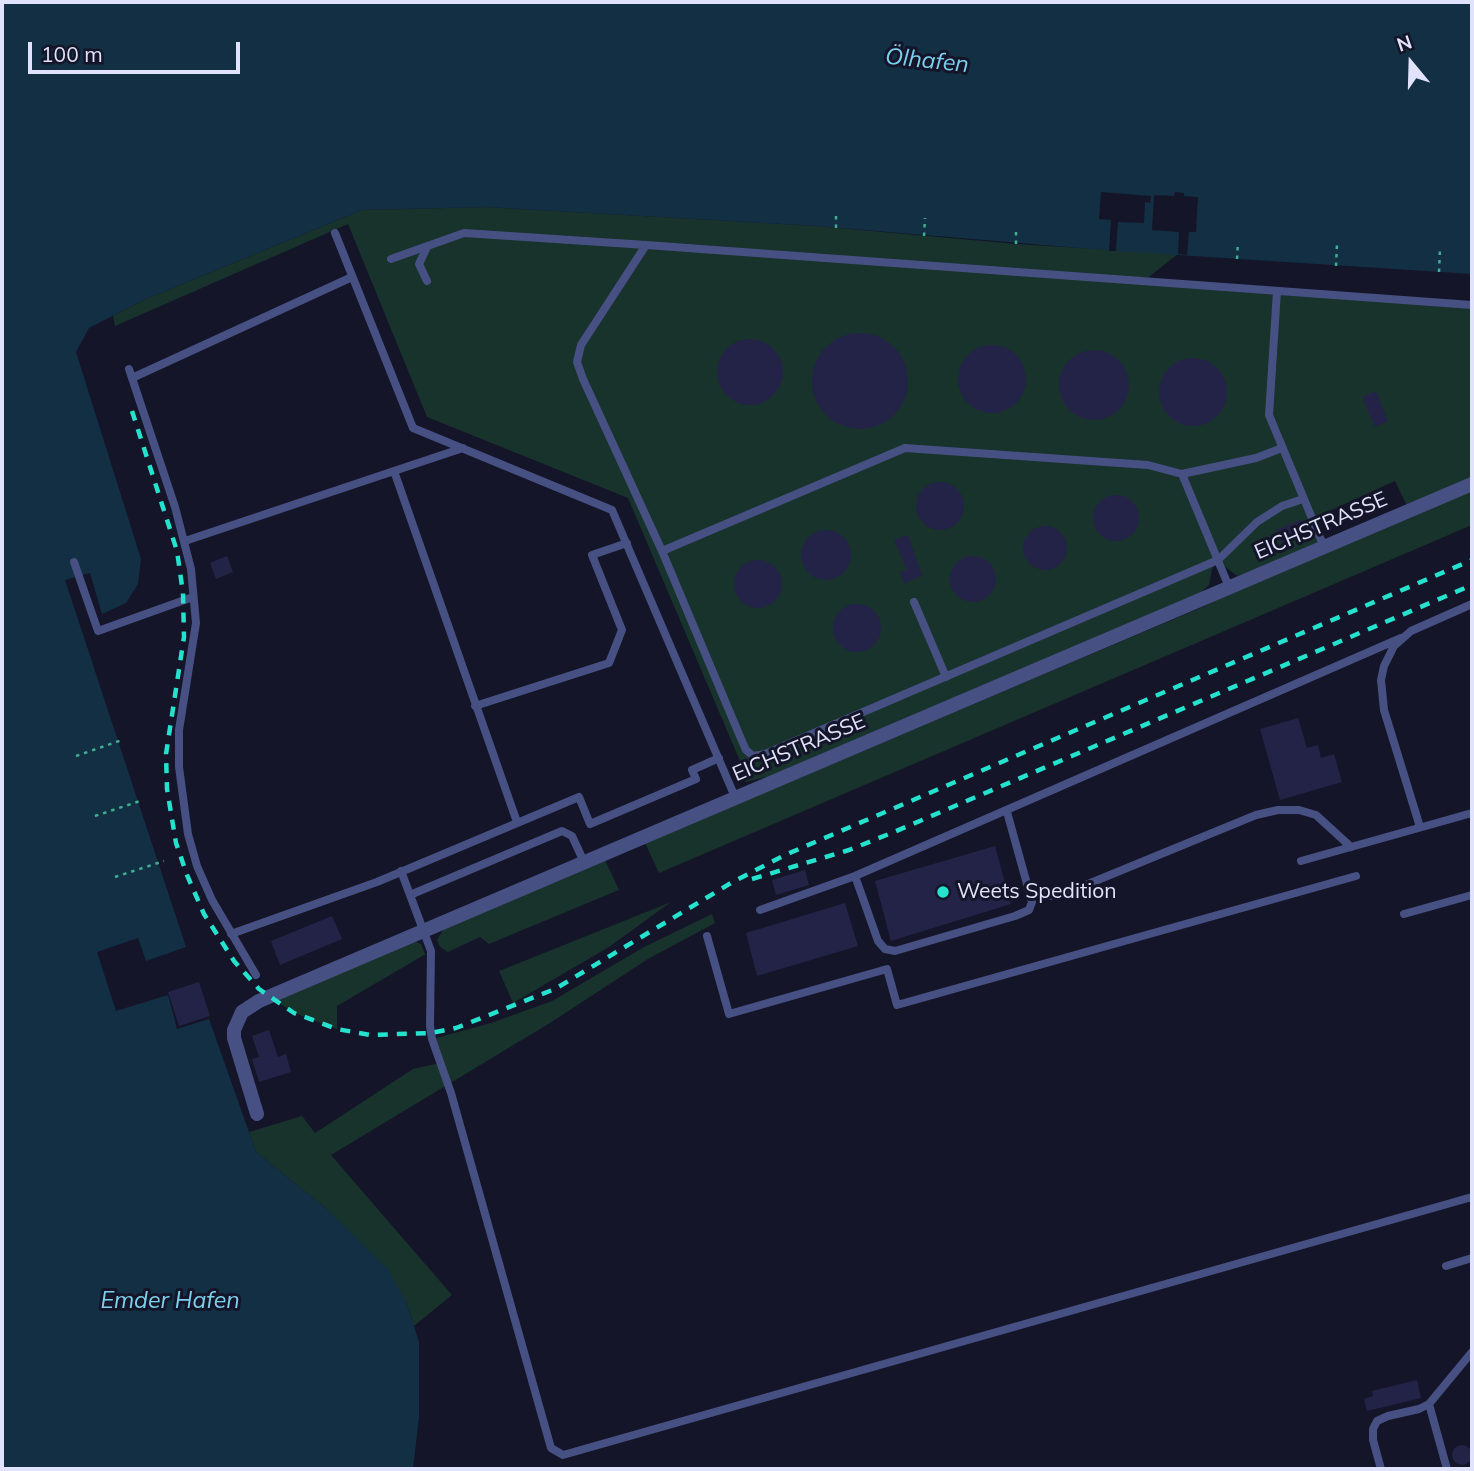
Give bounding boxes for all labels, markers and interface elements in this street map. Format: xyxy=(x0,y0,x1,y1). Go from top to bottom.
scale bar xyxy=(32,28,243,72)
north arrow xyxy=(1376,28,1446,98)
text: N xyxy=(1393,29,1415,57)
text: 100 m xyxy=(41,41,103,67)
water label: Ölhafen xyxy=(884,43,970,79)
street label: EICHSTRASSE xyxy=(1251,487,1391,565)
street label: EICHSTRASSE xyxy=(729,709,869,787)
place label: Weets Spedition xyxy=(957,879,1117,905)
marker: Weets Spedition xyxy=(935,884,951,900)
water label: Emder Hafen xyxy=(100,1287,240,1315)

